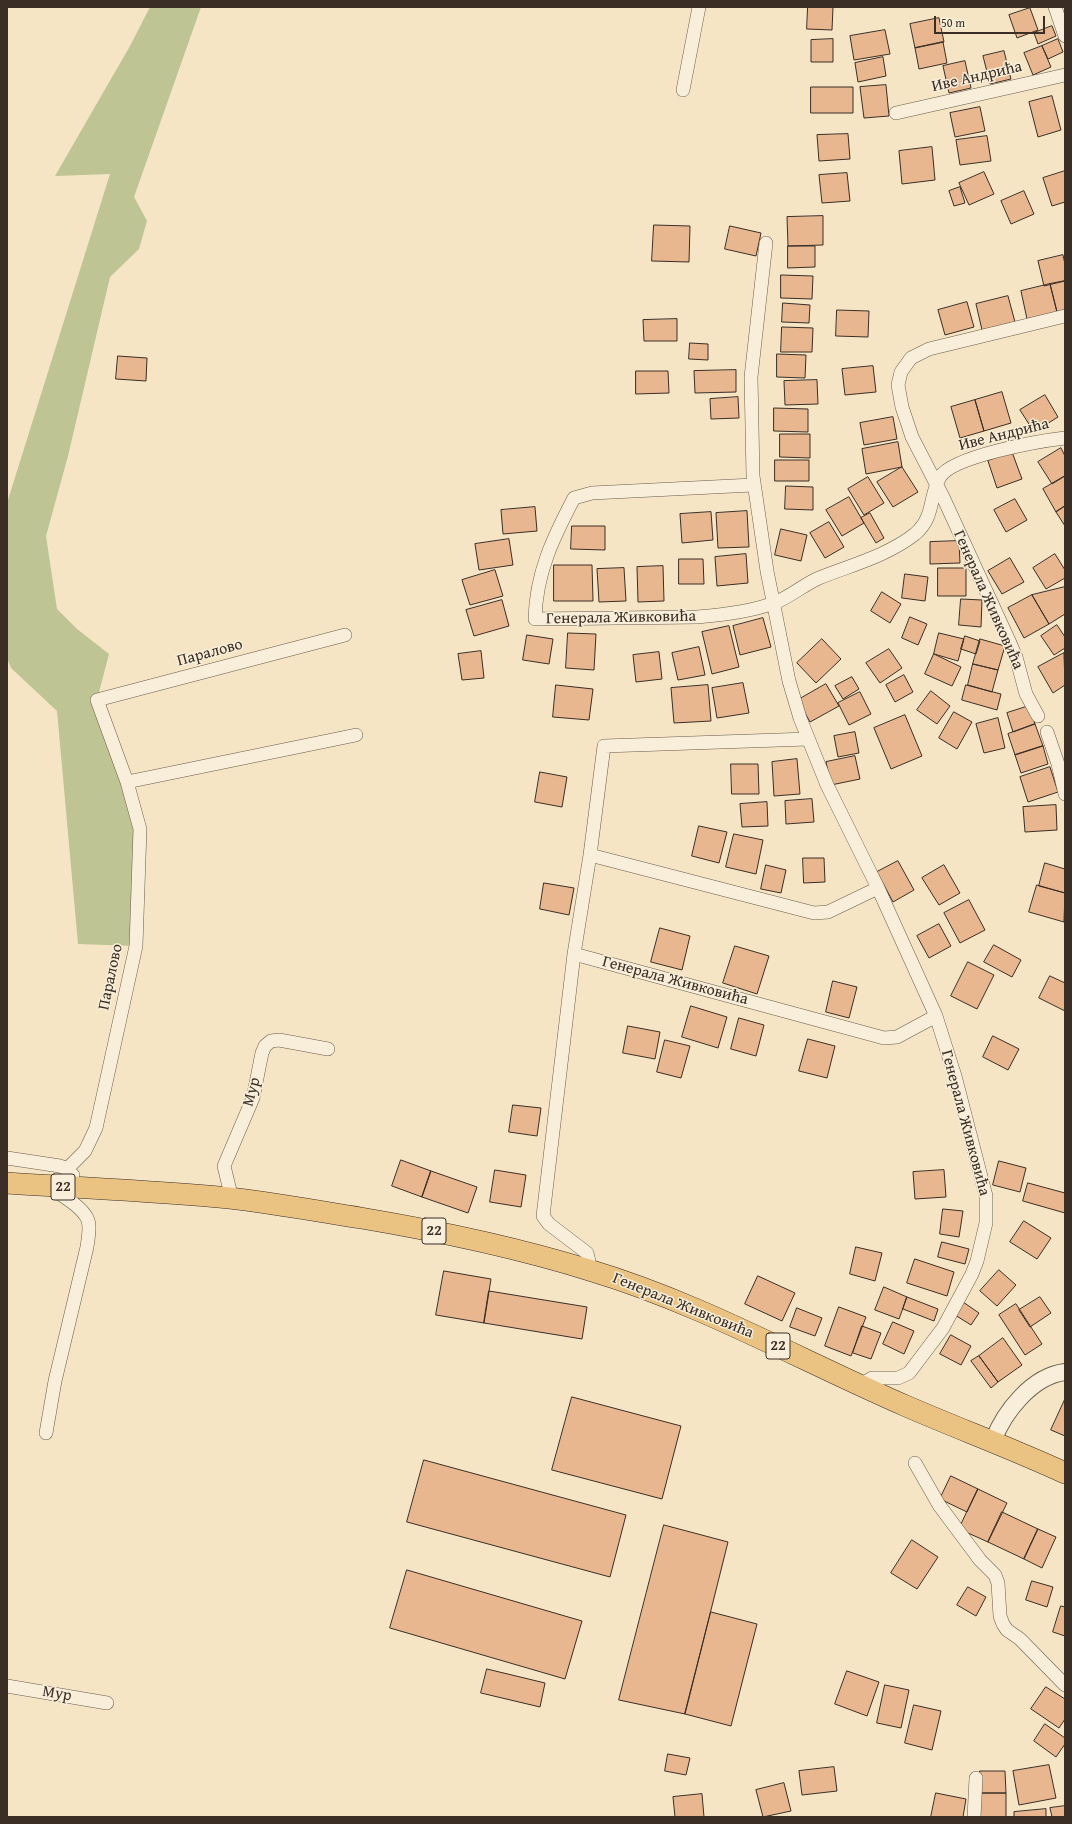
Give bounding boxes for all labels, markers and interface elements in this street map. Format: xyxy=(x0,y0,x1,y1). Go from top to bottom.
scale bar xyxy=(936,8,1047,34)
text: 50 m xyxy=(941,14,965,31)
street label: Иве Андрића xyxy=(930,57,1024,97)
street label: Иве Андрића xyxy=(957,415,1051,455)
street label: Генерала Живковића xyxy=(949,527,1027,673)
street label: Генерала Живковића xyxy=(546,607,696,629)
street label: Паралово xyxy=(175,635,245,671)
street label: Паралово xyxy=(95,942,127,1012)
street label: Генерала Живковића xyxy=(600,952,750,1010)
street label: Генерала Живковића xyxy=(936,1048,994,1198)
street label: Мур xyxy=(239,1075,265,1109)
road number: 22 xyxy=(51,1174,75,1200)
road number: 22 xyxy=(422,1218,446,1244)
street label: Генерала Живковића xyxy=(610,1269,756,1343)
road number: 22 xyxy=(766,1333,790,1359)
street label: Мур xyxy=(41,1682,73,1706)

